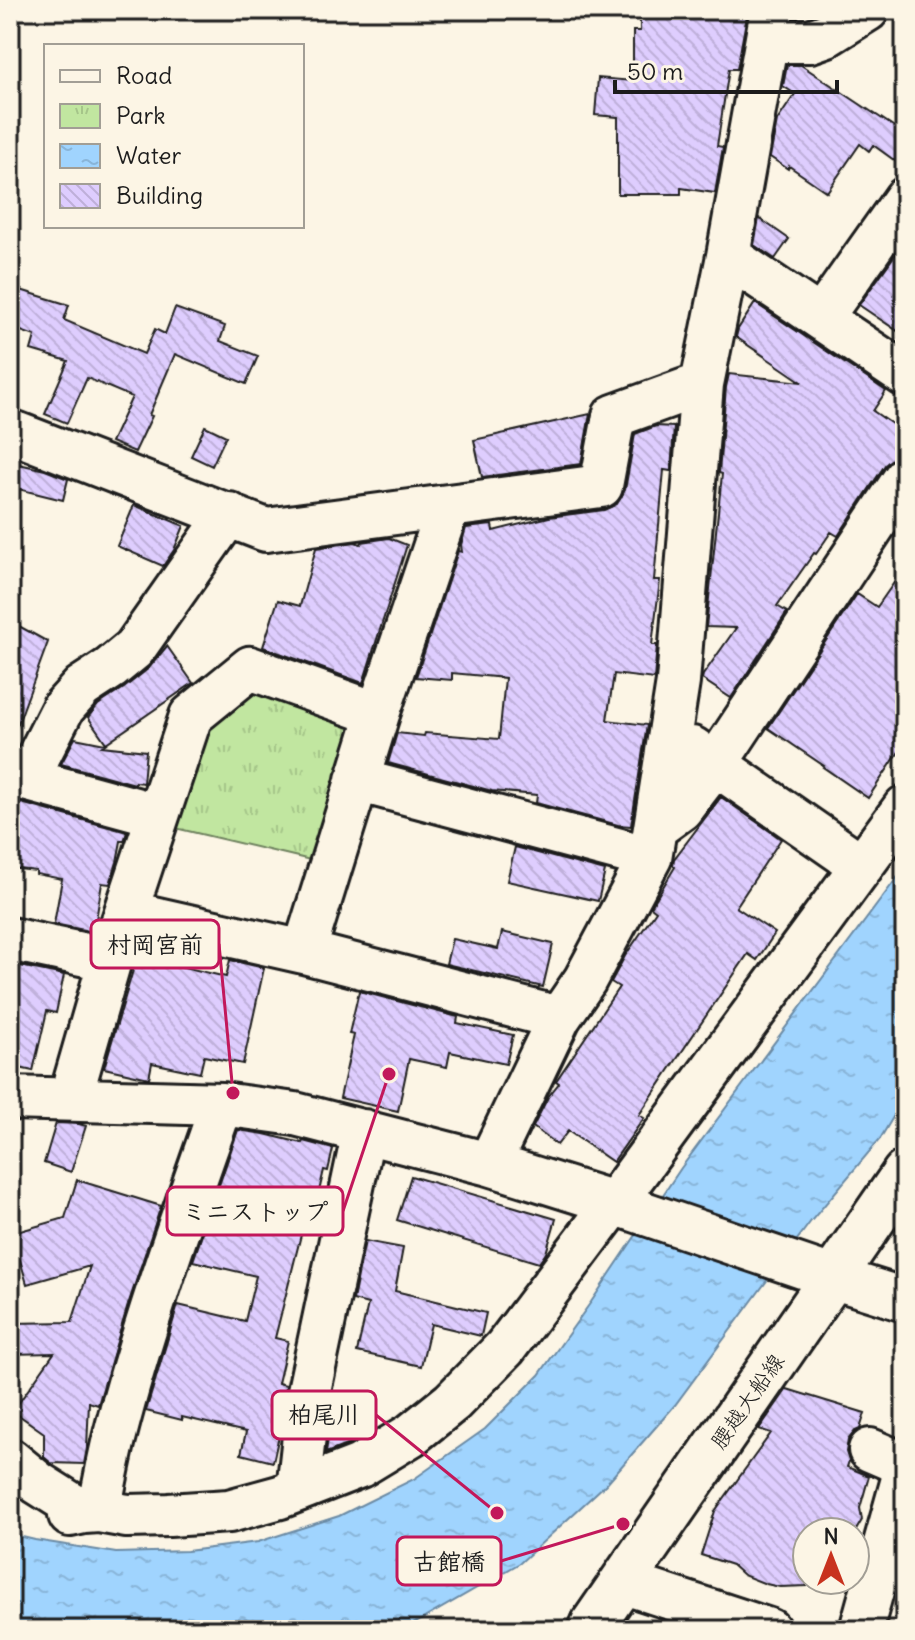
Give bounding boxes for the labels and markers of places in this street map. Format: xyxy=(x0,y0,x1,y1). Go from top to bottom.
callout: 村岡宮前 xyxy=(91,920,219,968)
callout: ミニストップ xyxy=(167,1187,343,1235)
callout: 柏尾川 xyxy=(272,1391,376,1439)
callout: 古館橋 xyxy=(397,1537,501,1585)

